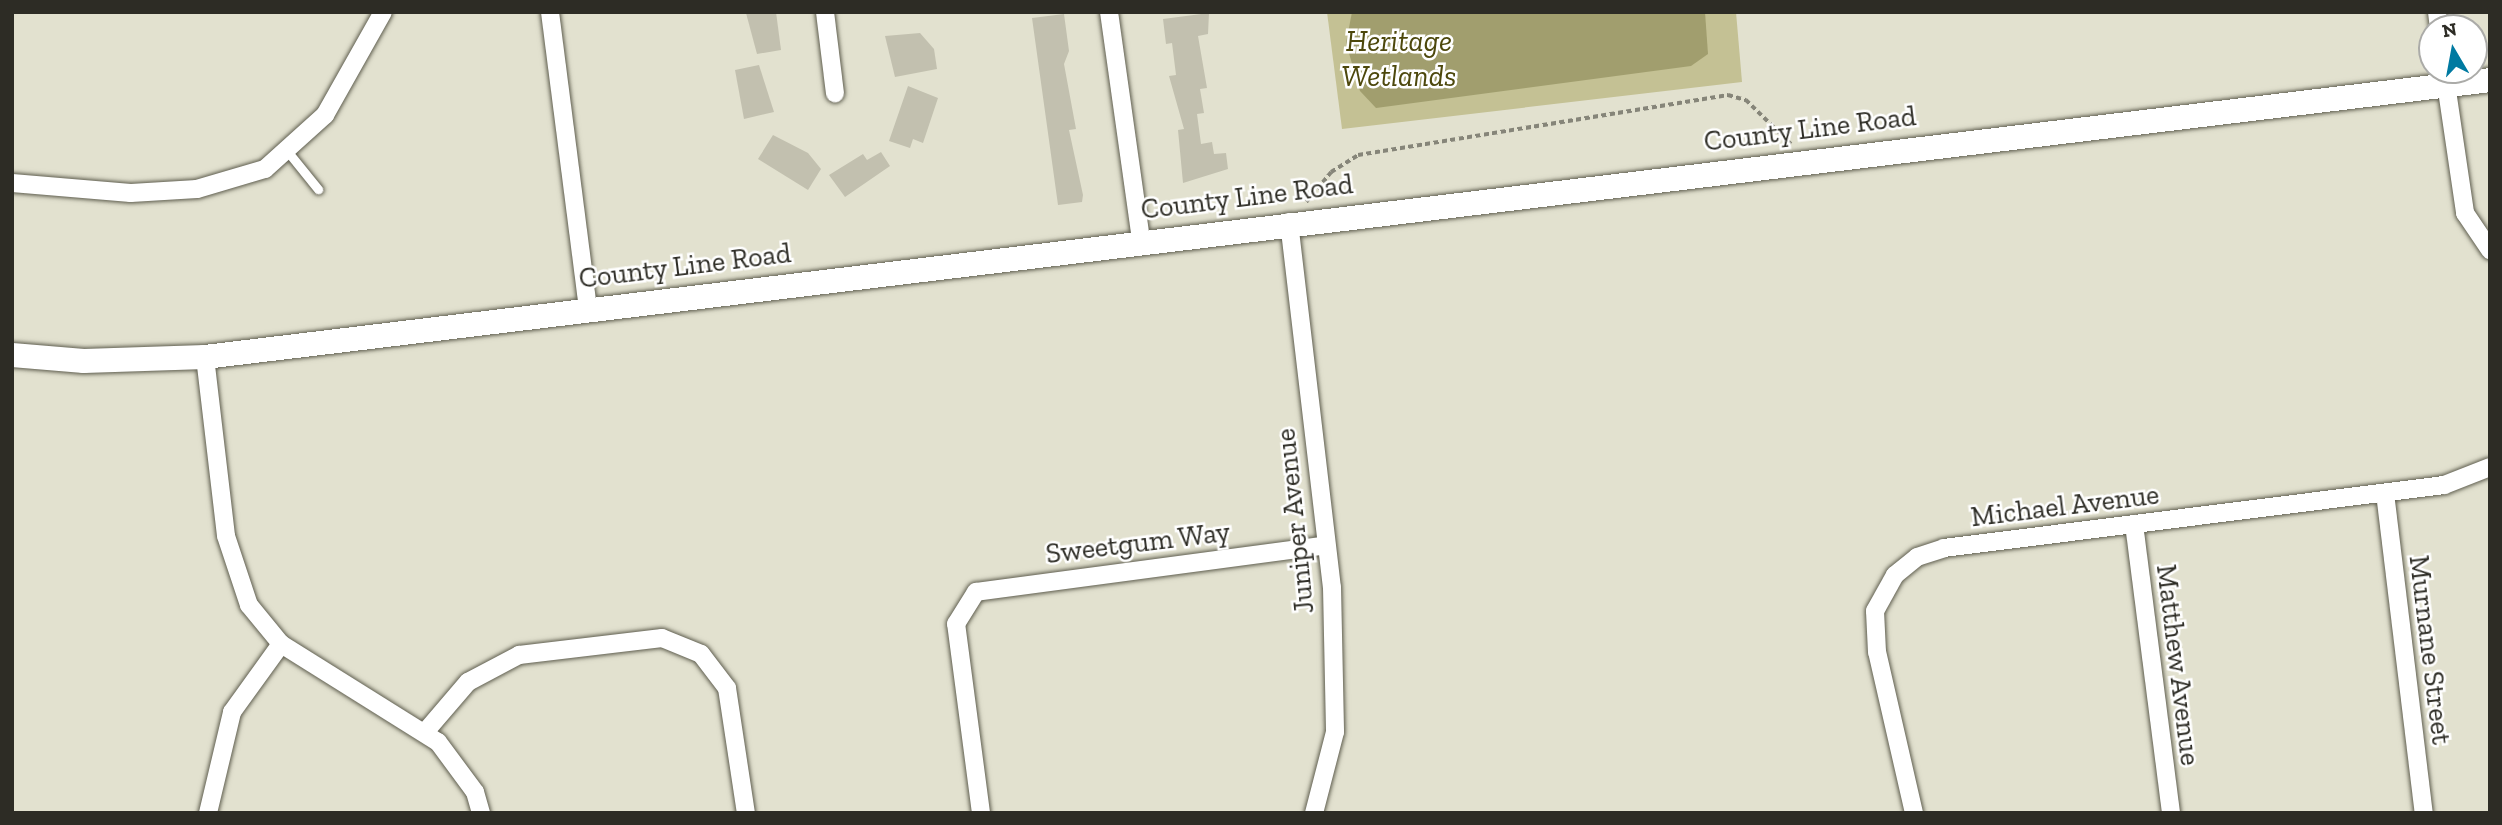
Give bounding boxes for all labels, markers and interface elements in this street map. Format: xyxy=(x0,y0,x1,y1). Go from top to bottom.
north arrow xyxy=(2418,14,2488,84)
text: N xyxy=(2440,17,2459,42)
water label: Heritage Wetlands xyxy=(1341,23,1457,93)
street label: County Line Road xyxy=(1702,99,1918,159)
street label: County Line Road xyxy=(1139,167,1355,227)
street label: County Line Road xyxy=(577,236,793,296)
street label: Juniper Avenue xyxy=(1269,426,1321,616)
street label: Michael Avenue xyxy=(1968,478,2162,534)
street label: Sweetgum Way xyxy=(1043,515,1233,571)
street label: Murnane Street xyxy=(2402,553,2458,747)
street label: Matthew Avenue xyxy=(2149,562,2207,768)

